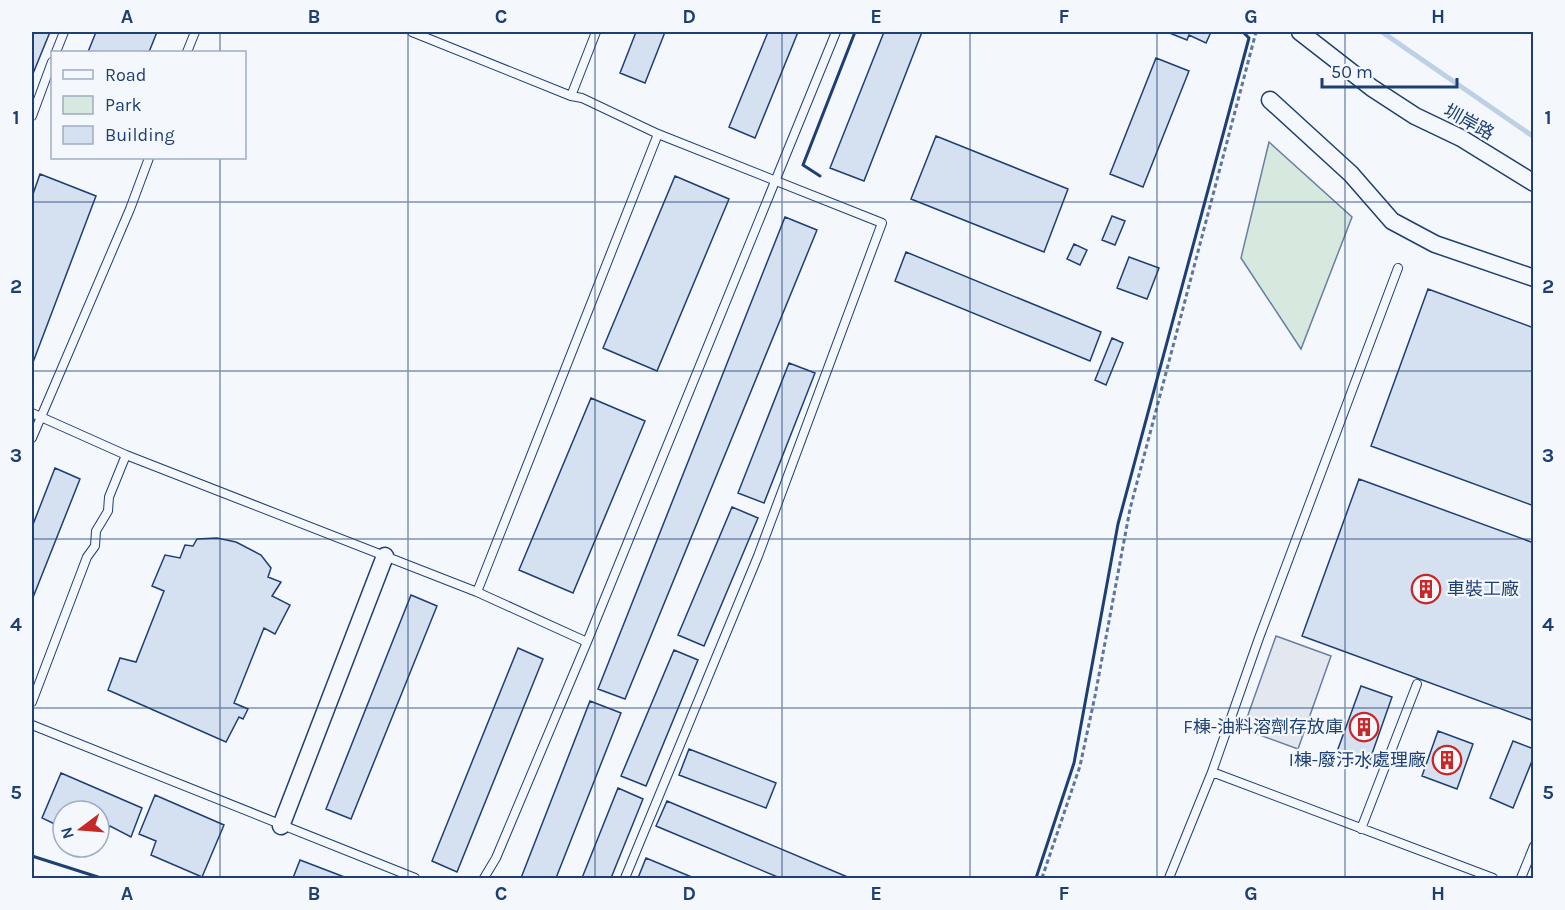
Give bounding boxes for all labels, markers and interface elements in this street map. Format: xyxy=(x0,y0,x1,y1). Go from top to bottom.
text: A xyxy=(121,5,134,28)
text: B xyxy=(308,5,320,28)
text: C xyxy=(495,5,507,28)
text: D xyxy=(682,5,696,28)
text: E xyxy=(870,5,882,28)
text: F xyxy=(1059,5,1070,28)
text: G xyxy=(1244,5,1258,28)
text: H xyxy=(1431,5,1445,28)
legend xyxy=(51,51,246,159)
scale bar xyxy=(1322,51,1457,89)
text: 50 m xyxy=(1331,61,1373,83)
text: Road xyxy=(105,64,146,86)
text: Park xyxy=(105,94,142,116)
street label: 圳岸路 xyxy=(1440,99,1498,145)
text: 1 xyxy=(12,106,20,129)
text: 1 xyxy=(1544,106,1552,129)
text: Building xyxy=(105,124,175,146)
text: 2 xyxy=(10,275,22,298)
text: 2 xyxy=(1542,275,1554,298)
text: 3 xyxy=(10,444,22,467)
text: 3 xyxy=(1542,444,1554,467)
building icon: 車裝工廠 xyxy=(1410,573,1442,605)
place label: 車裝工廠 xyxy=(1447,578,1519,600)
text: 4 xyxy=(10,613,22,636)
text: 4 xyxy=(1542,613,1554,636)
building icon: F棟-油料溶劑存放庫 xyxy=(1348,711,1380,743)
place label: F棟-油料溶劑存放庫 xyxy=(1183,716,1343,738)
building icon: I棟-廢汙水處理廠 xyxy=(1431,744,1463,776)
place label: I棟-廢汙水處理廠 xyxy=(1289,749,1426,771)
text: 5 xyxy=(10,781,22,804)
text: 5 xyxy=(1542,781,1554,804)
north arrow xyxy=(51,799,111,859)
text: N xyxy=(56,825,78,841)
text: A xyxy=(121,882,134,905)
text: B xyxy=(308,882,320,905)
text: C xyxy=(495,882,507,905)
text: D xyxy=(682,882,696,905)
text: E xyxy=(870,882,882,905)
text: F xyxy=(1059,882,1070,905)
text: G xyxy=(1244,882,1258,905)
text: H xyxy=(1431,882,1445,905)

